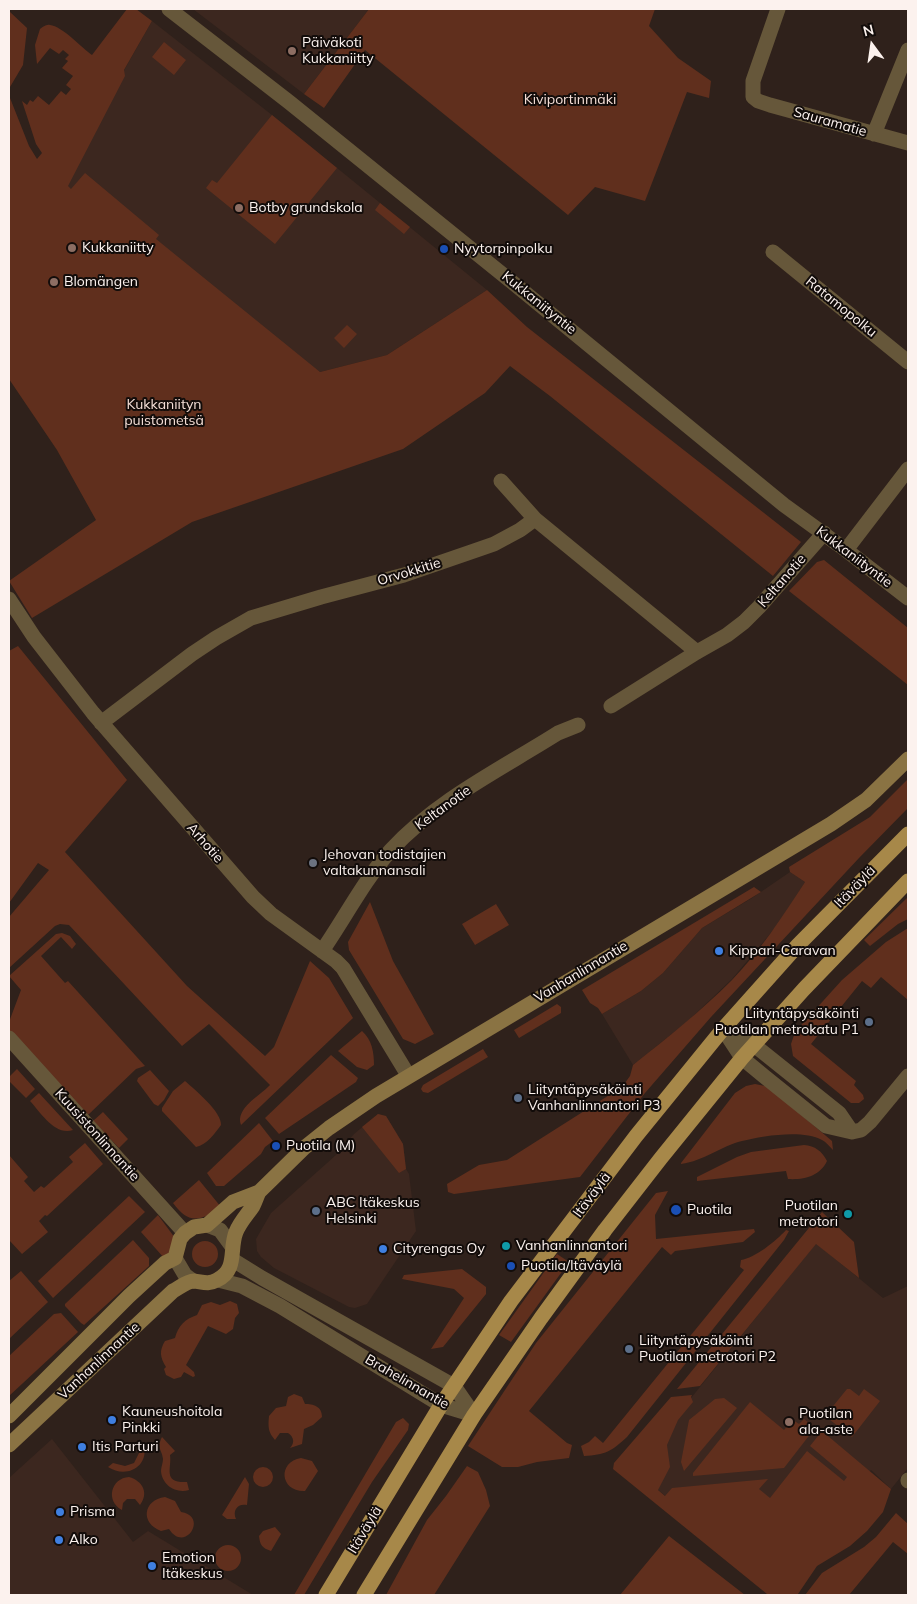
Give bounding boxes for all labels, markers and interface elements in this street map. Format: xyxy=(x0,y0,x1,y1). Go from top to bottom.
north arrow xyxy=(847,20,897,70)
text: N xyxy=(861,20,876,40)
place label: Päiväkoti Kukkaniitty xyxy=(302,35,374,68)
marker: Päiväkoti Kukkaniitty xyxy=(286,45,298,57)
park label: Kiviportinmäki xyxy=(524,92,616,108)
street label: Sauramatie xyxy=(792,104,868,140)
place label: Botby grundskola xyxy=(249,200,363,216)
marker: Botby grundskola xyxy=(233,202,245,214)
place label: Kukkaniitty xyxy=(82,240,154,256)
place label: Nyytorpinpolku xyxy=(454,241,552,257)
marker: Kukkaniitty xyxy=(66,242,78,254)
marker: Nyytorpinpolku xyxy=(438,243,450,255)
street label: Kukkaniityntie xyxy=(498,268,580,338)
street label: Ratamopolku xyxy=(802,273,880,341)
place label: Blomängen xyxy=(64,274,138,290)
marker: Blomängen xyxy=(48,276,60,288)
park label: Kukkaniityn puistometsä xyxy=(124,397,204,430)
street label: Kukkaniityntie xyxy=(813,523,895,591)
street label: Keltanotie xyxy=(754,551,810,611)
street label: Orvokkitie xyxy=(375,554,443,590)
street label: Keltanotie xyxy=(412,782,474,834)
street label: Arhotie xyxy=(183,820,227,866)
place label: Jehovan todistajien valtakunnansali xyxy=(323,847,446,880)
marker: Jehovan todistajien valtakunnansali xyxy=(307,857,319,869)
street label: Itäväylä xyxy=(831,862,879,912)
street label: Vanhanlinnantie xyxy=(531,938,631,1006)
place label: Kippari-Caravan xyxy=(729,943,836,959)
marker: Kippari-Caravan xyxy=(713,945,725,957)
place label: Liityntäpysäköinti Puotilan metrokatu P1 xyxy=(715,1006,859,1038)
marker: Liityntäpysäköinti Puotilan metrokatu P1 xyxy=(863,1016,875,1028)
place label: Liityntäpysäköinti Vanhanlinnantori P3 xyxy=(528,1082,660,1114)
street label: Kuusistonlinnantie xyxy=(51,1085,143,1185)
marker: Liityntäpysäköinti Vanhanlinnantori P3 xyxy=(512,1092,524,1104)
place label: Puotila (M) xyxy=(286,1138,356,1154)
marker: Puotila (M) xyxy=(270,1140,282,1152)
street label: Itäväylä xyxy=(570,1169,614,1221)
place label: ABC Itäkeskus Helsinki xyxy=(326,1195,420,1228)
place label: Puotilan metrotori xyxy=(779,1198,838,1230)
place label: Puotila xyxy=(687,1202,732,1218)
marker: Puotila xyxy=(669,1203,683,1217)
marker: ABC Itäkeskus Helsinki xyxy=(310,1205,322,1217)
marker: Puotilan metrotori xyxy=(842,1208,854,1220)
place label: Vanhanlinnantori xyxy=(516,1238,627,1254)
marker: Vanhanlinnantori xyxy=(500,1240,512,1252)
place label: Cityrengas Oy xyxy=(393,1241,485,1257)
marker: Cityrengas Oy xyxy=(377,1243,389,1255)
place label: Puotila/Itäväylä xyxy=(521,1258,622,1274)
marker: Puotila/Itäväylä xyxy=(505,1260,517,1272)
street label: Vanhanlinnantie xyxy=(55,1319,143,1403)
place label: Liityntäpysäköinti Puotilan metrotori P2 xyxy=(639,1333,776,1365)
marker: Liityntäpysäköinti Puotilan metrotori P2 xyxy=(623,1343,635,1355)
street label: Brahelinnantie xyxy=(362,1351,452,1413)
place label: Kauneushoitola Pinkki xyxy=(122,1404,222,1436)
place label: Puotilan ala-aste xyxy=(799,1406,853,1438)
marker: Kauneushoitola Pinkki xyxy=(106,1414,118,1426)
marker: Puotilan ala-aste xyxy=(783,1416,795,1428)
place label: Itis Parturi xyxy=(92,1439,158,1455)
marker: Itis Parturi xyxy=(76,1441,88,1453)
street label: Itäväylä xyxy=(344,1503,386,1557)
place label: Prisma xyxy=(70,1504,115,1520)
marker: Prisma xyxy=(54,1506,66,1518)
place label: Alko xyxy=(69,1532,98,1548)
marker: Alko xyxy=(53,1534,65,1546)
place label: Emotion Itäkeskus xyxy=(162,1550,223,1582)
marker: Emotion Itäkeskus xyxy=(146,1560,158,1572)

